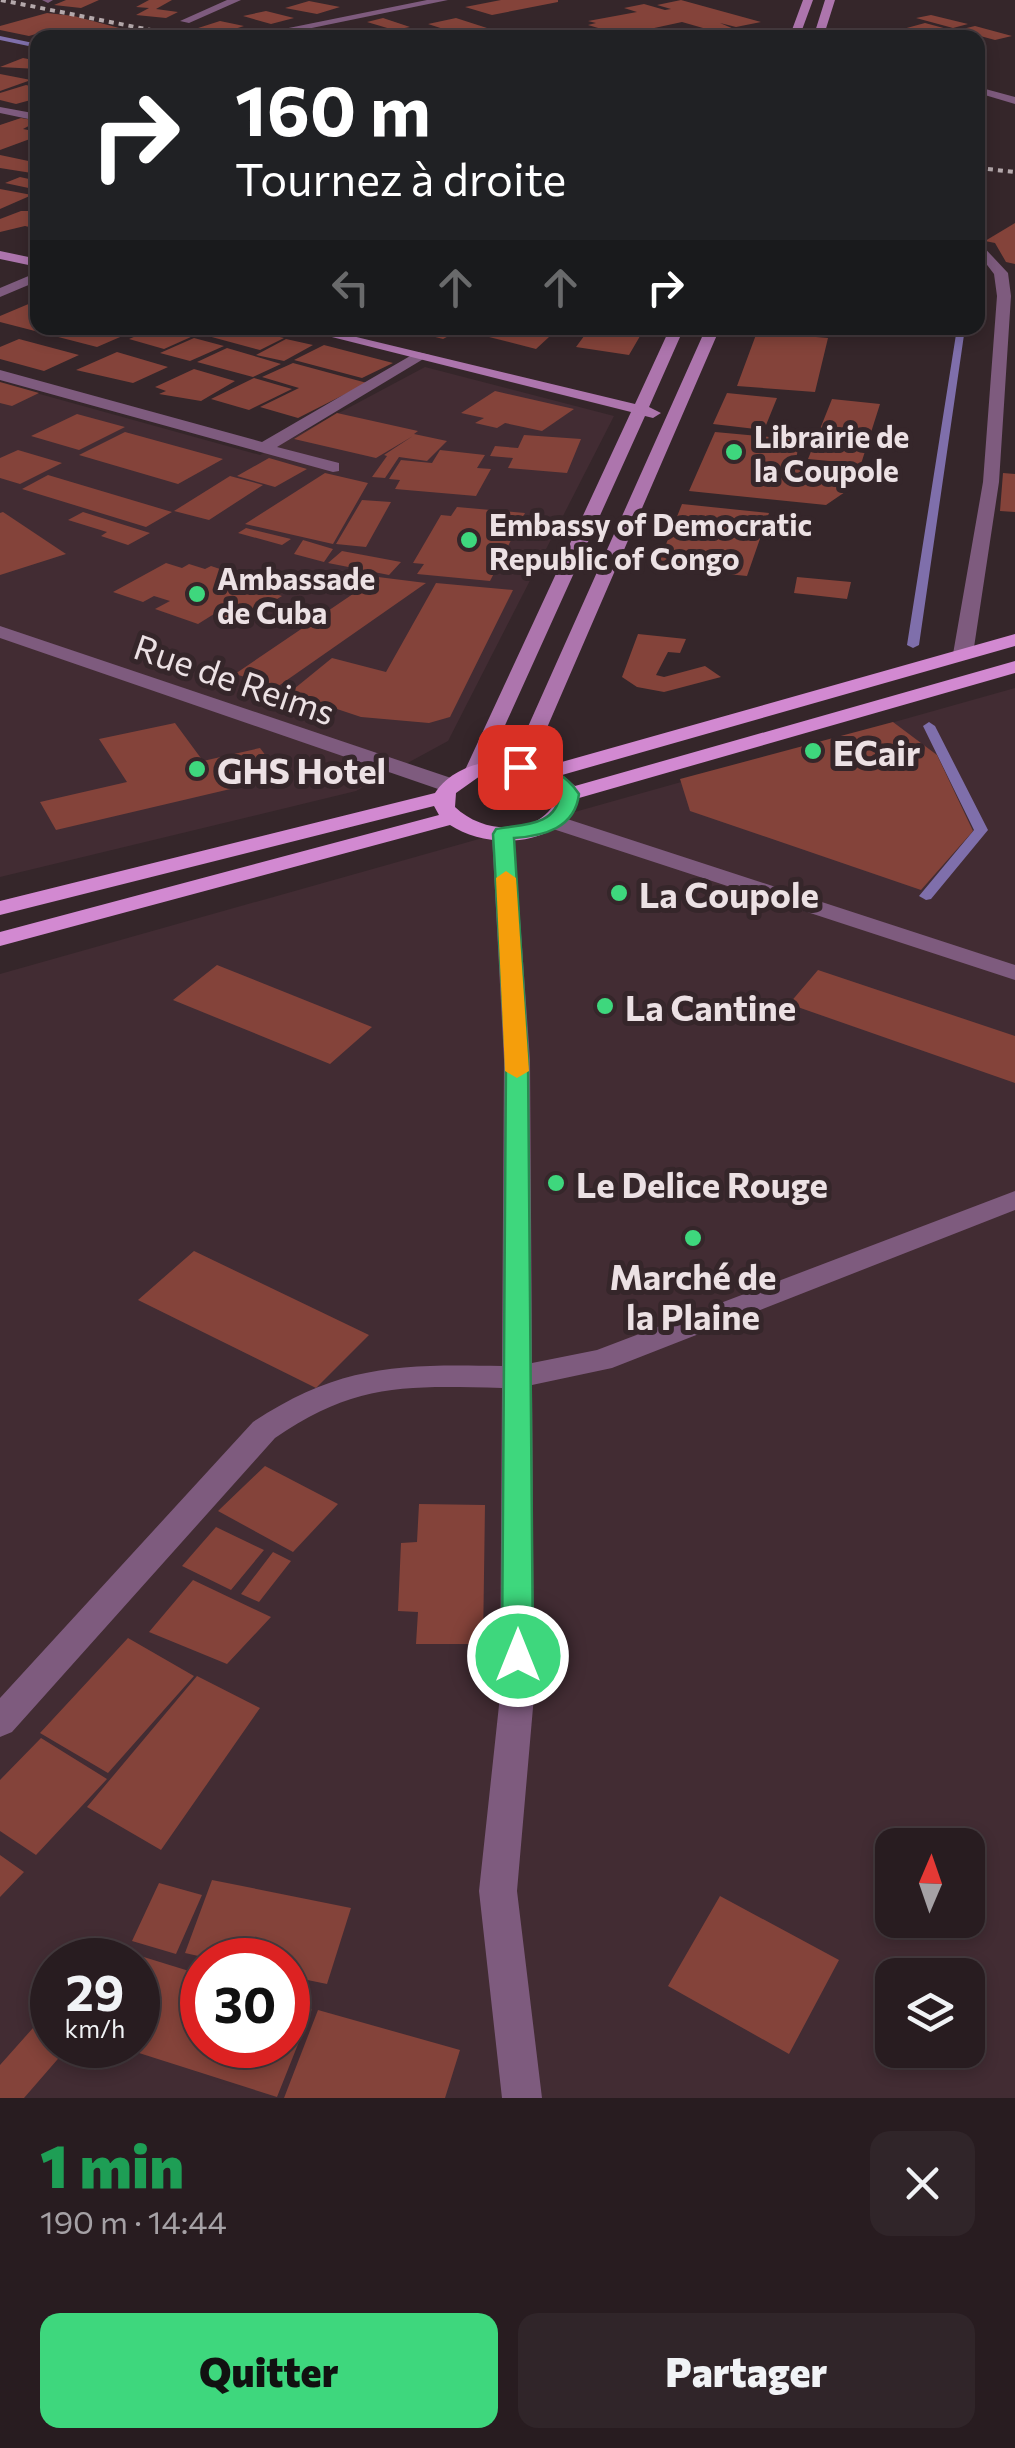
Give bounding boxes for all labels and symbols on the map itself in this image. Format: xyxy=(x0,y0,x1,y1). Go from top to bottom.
place label: Librairie de la Coupole xyxy=(754,417,909,488)
marker: Librairie de la Coupole xyxy=(723,441,745,463)
place label: Embassy of Democratic Republic of Congo xyxy=(489,505,812,576)
marker: Embassy of Democratic Republic of Congo xyxy=(458,529,480,551)
place label: Ambassade de Cuba xyxy=(217,559,375,630)
marker: Ambassade de Cuba xyxy=(186,583,208,605)
street label: Rue de Reims xyxy=(129,624,341,732)
pin xyxy=(478,725,563,810)
place label: ECair xyxy=(833,730,920,773)
marker: ECair xyxy=(802,740,824,762)
place label: GHS Hotel xyxy=(217,748,386,791)
marker: GHS Hotel xyxy=(186,758,208,780)
place label: La Coupole xyxy=(639,872,819,915)
marker: La Coupole xyxy=(608,882,630,904)
place label: La Cantine xyxy=(625,985,796,1028)
marker: La Cantine xyxy=(594,995,616,1017)
place label: Le Delice Rouge xyxy=(576,1162,828,1205)
marker: Le Delice Rouge xyxy=(545,1172,567,1194)
marker: Marché de la Plaine xyxy=(682,1227,704,1249)
place label: Marché de la Plaine xyxy=(609,1254,777,1337)
position arrow xyxy=(466,1604,570,1708)
north arrow xyxy=(875,1828,985,1938)
speed limit sign: 30 xyxy=(180,1938,310,2068)

